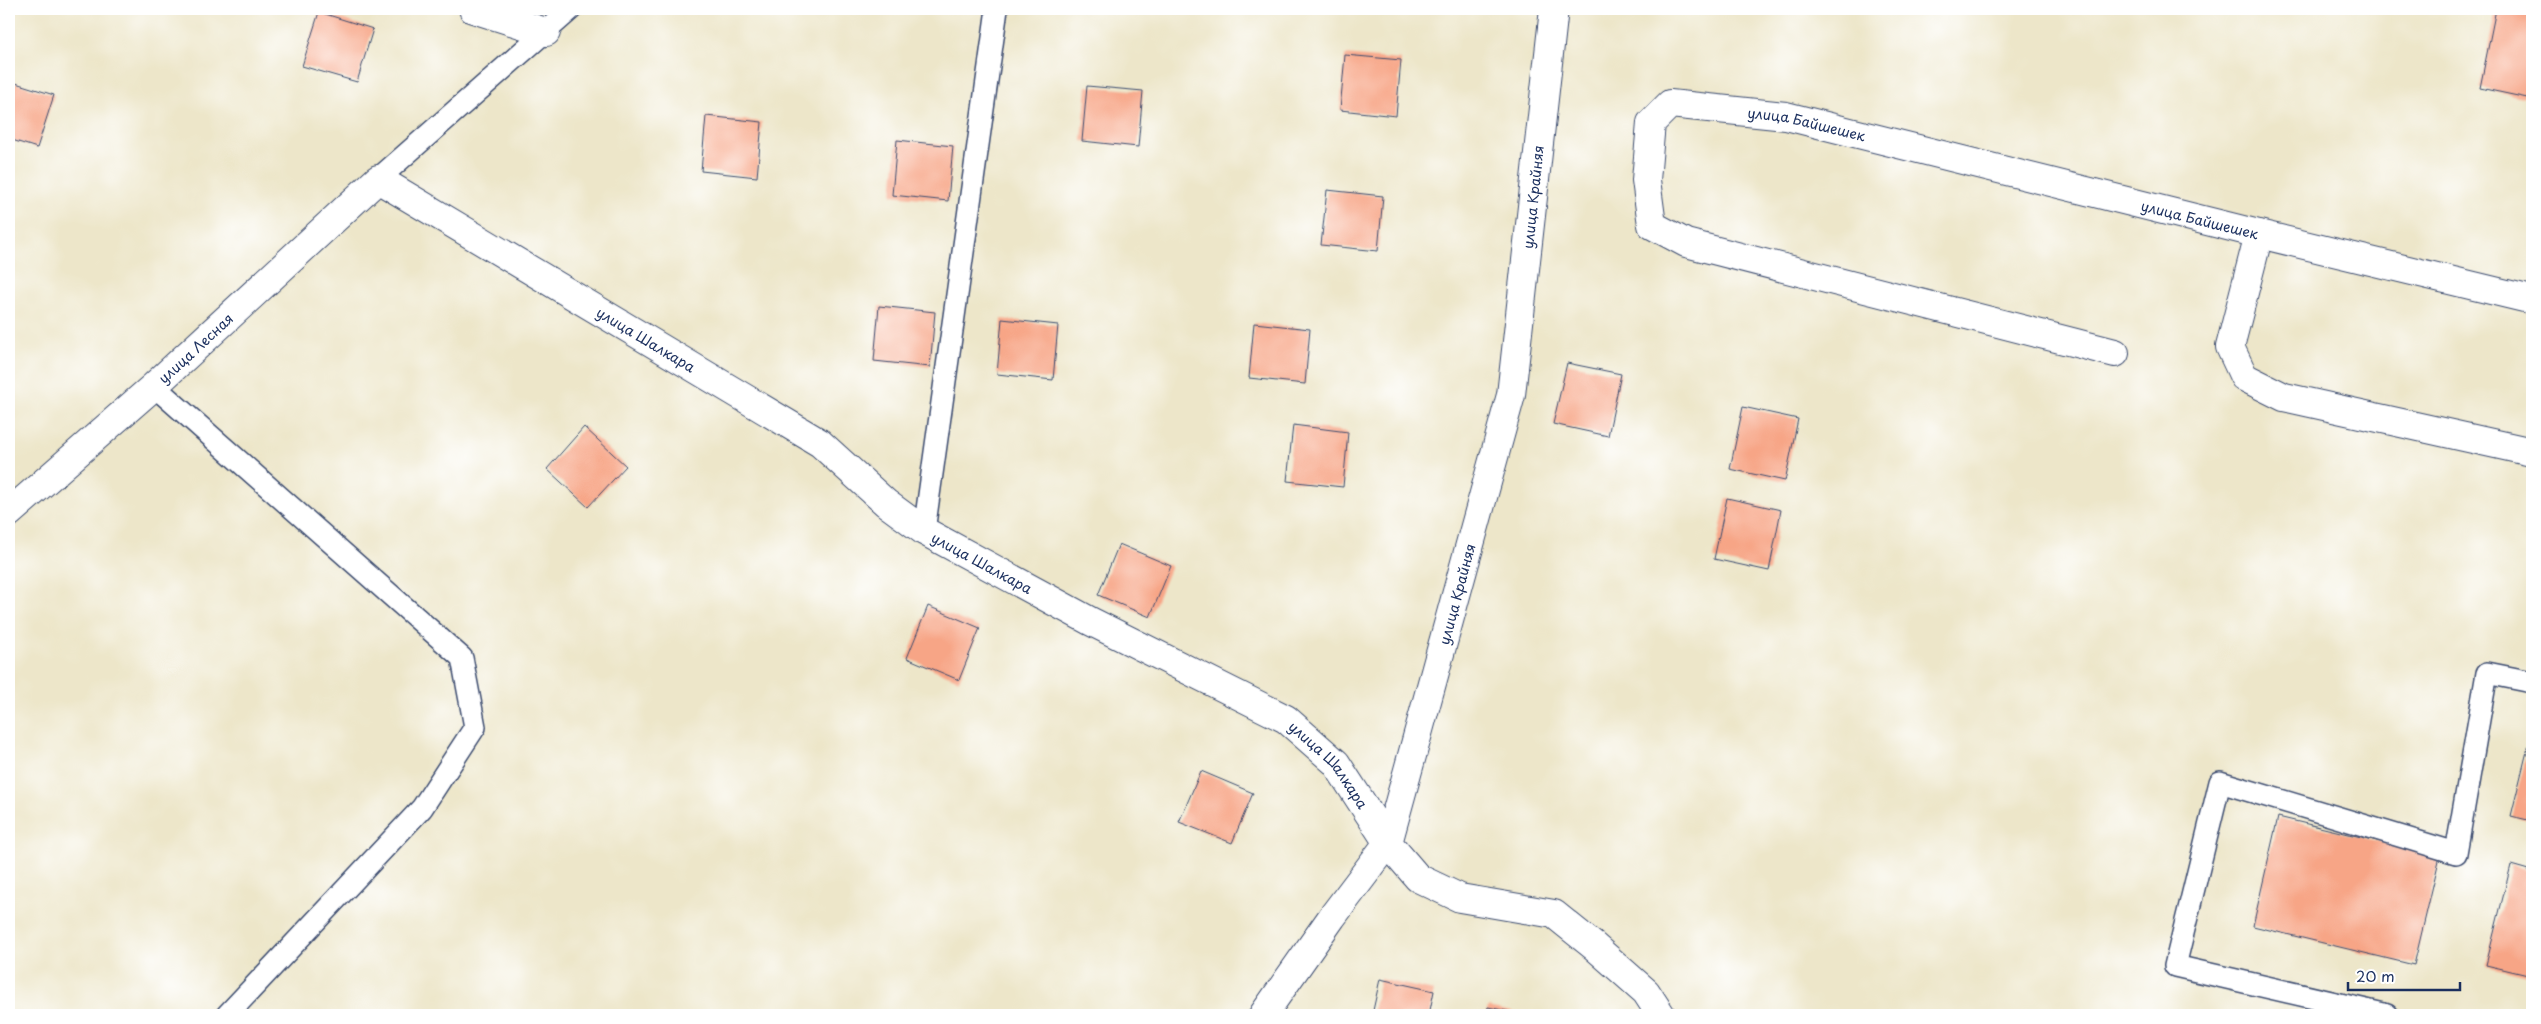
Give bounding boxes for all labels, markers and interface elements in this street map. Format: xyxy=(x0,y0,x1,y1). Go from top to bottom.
street label: улица Байшешек xyxy=(1746,102,1869,146)
street label: улица Крайняя xyxy=(1517,144,1549,250)
street label: улица Байшешек xyxy=(2139,194,2261,244)
street label: улица Шалкара xyxy=(593,301,700,377)
street label: улица Лесная xyxy=(153,308,237,388)
street label: улица Шалкара xyxy=(928,527,1036,598)
street label: улица Крайняя xyxy=(1433,541,1481,647)
street label: улица Шалкара xyxy=(1284,716,1373,813)
scale bar xyxy=(2348,959,2461,991)
text: 20 m xyxy=(2356,964,2395,987)

